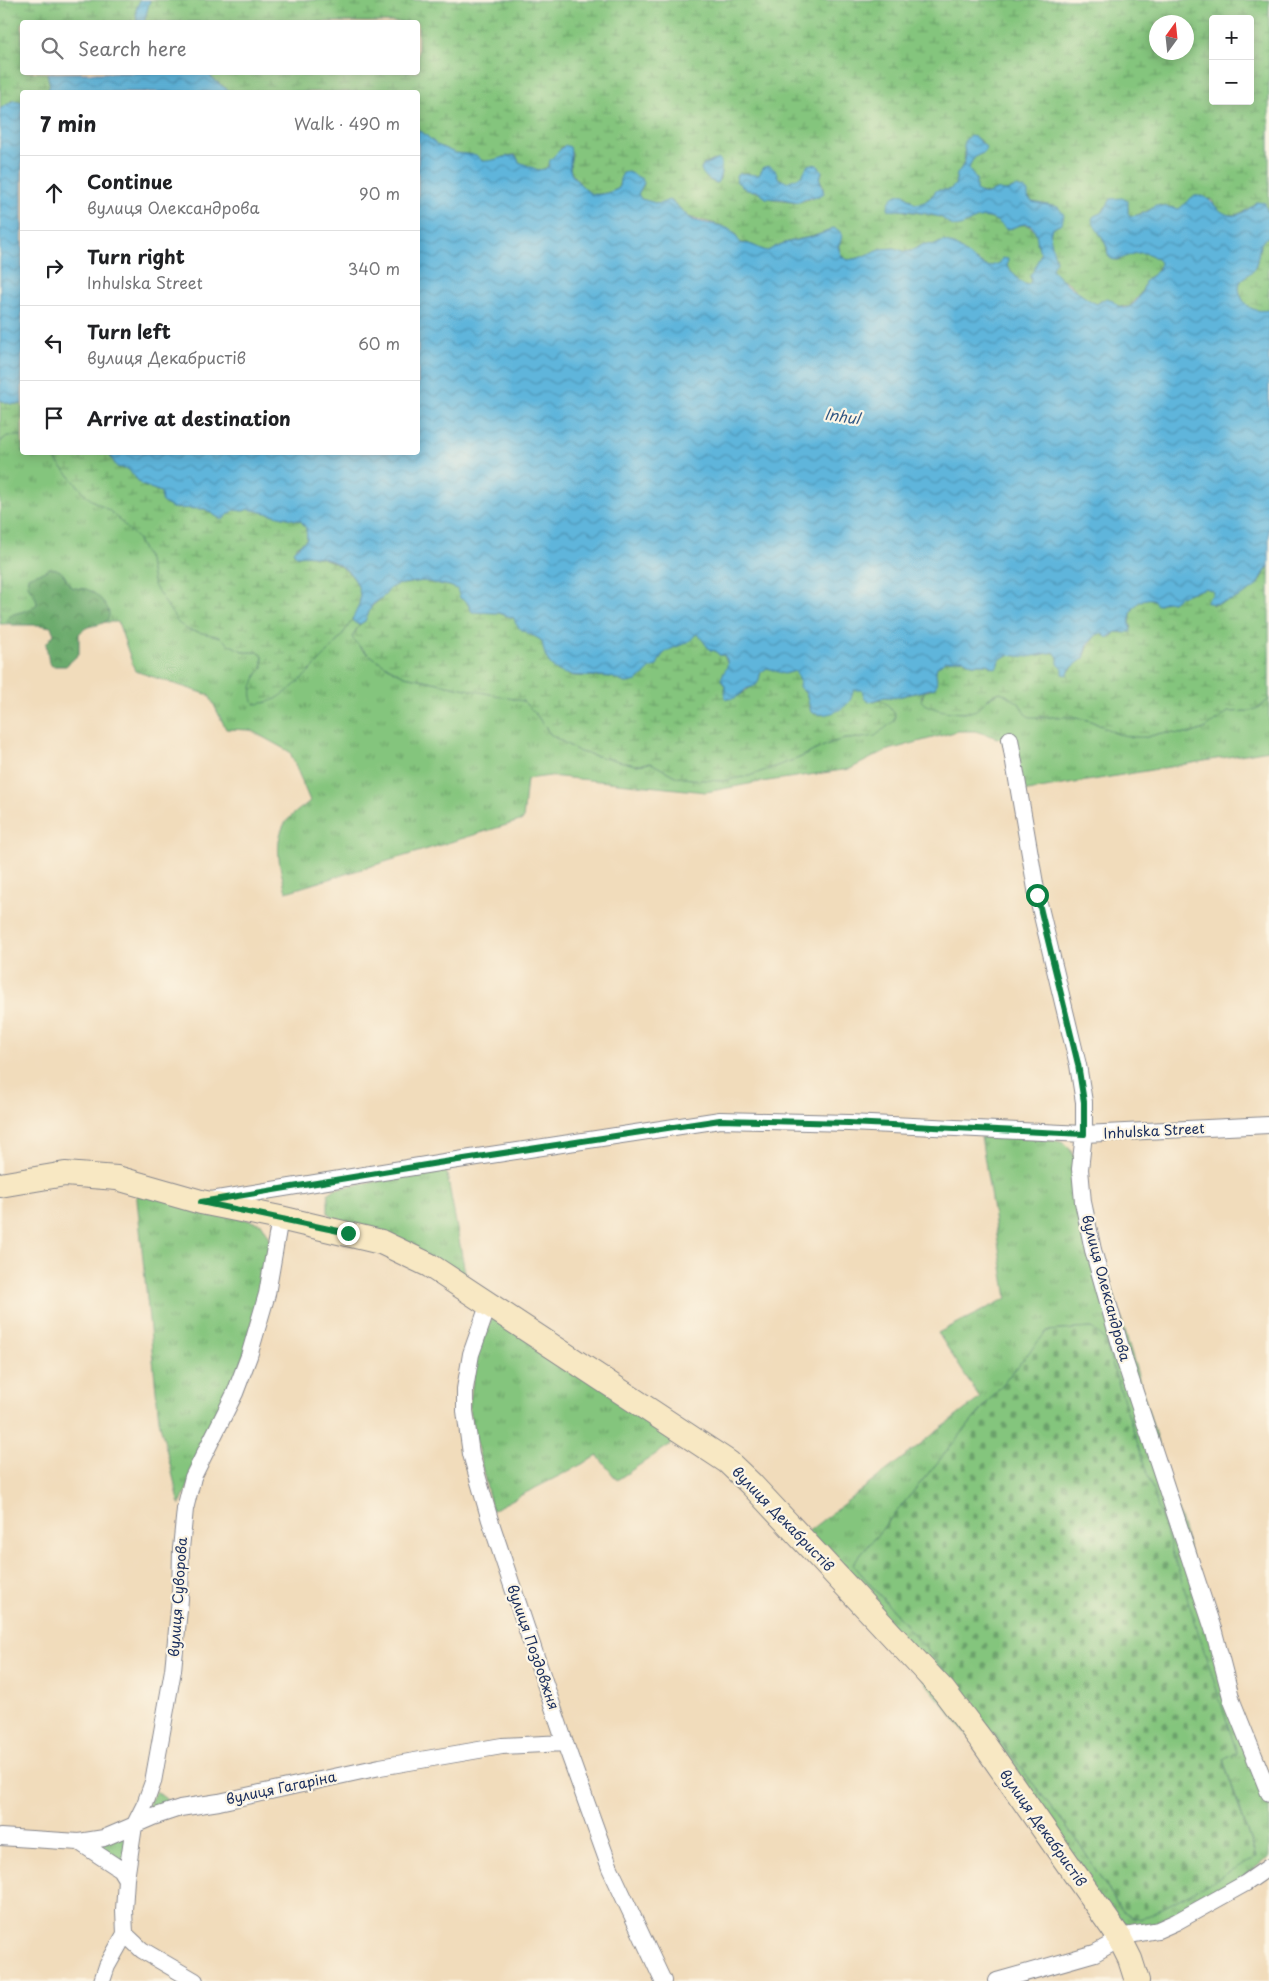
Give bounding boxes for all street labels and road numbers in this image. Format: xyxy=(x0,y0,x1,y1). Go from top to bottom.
street label: Inhulska Street xyxy=(1103,1117,1205,1144)
street label: вулиця Олександрова xyxy=(1077,1212,1136,1364)
street label: вулиця Декабристів xyxy=(728,1461,839,1576)
street label: вулиця Суворова xyxy=(163,1536,192,1658)
street label: вулиця Поздовжня xyxy=(502,1581,565,1712)
street label: вулиця Декабристів xyxy=(995,1765,1092,1891)
street label: вулиця Гагаріна xyxy=(224,1766,338,1809)

